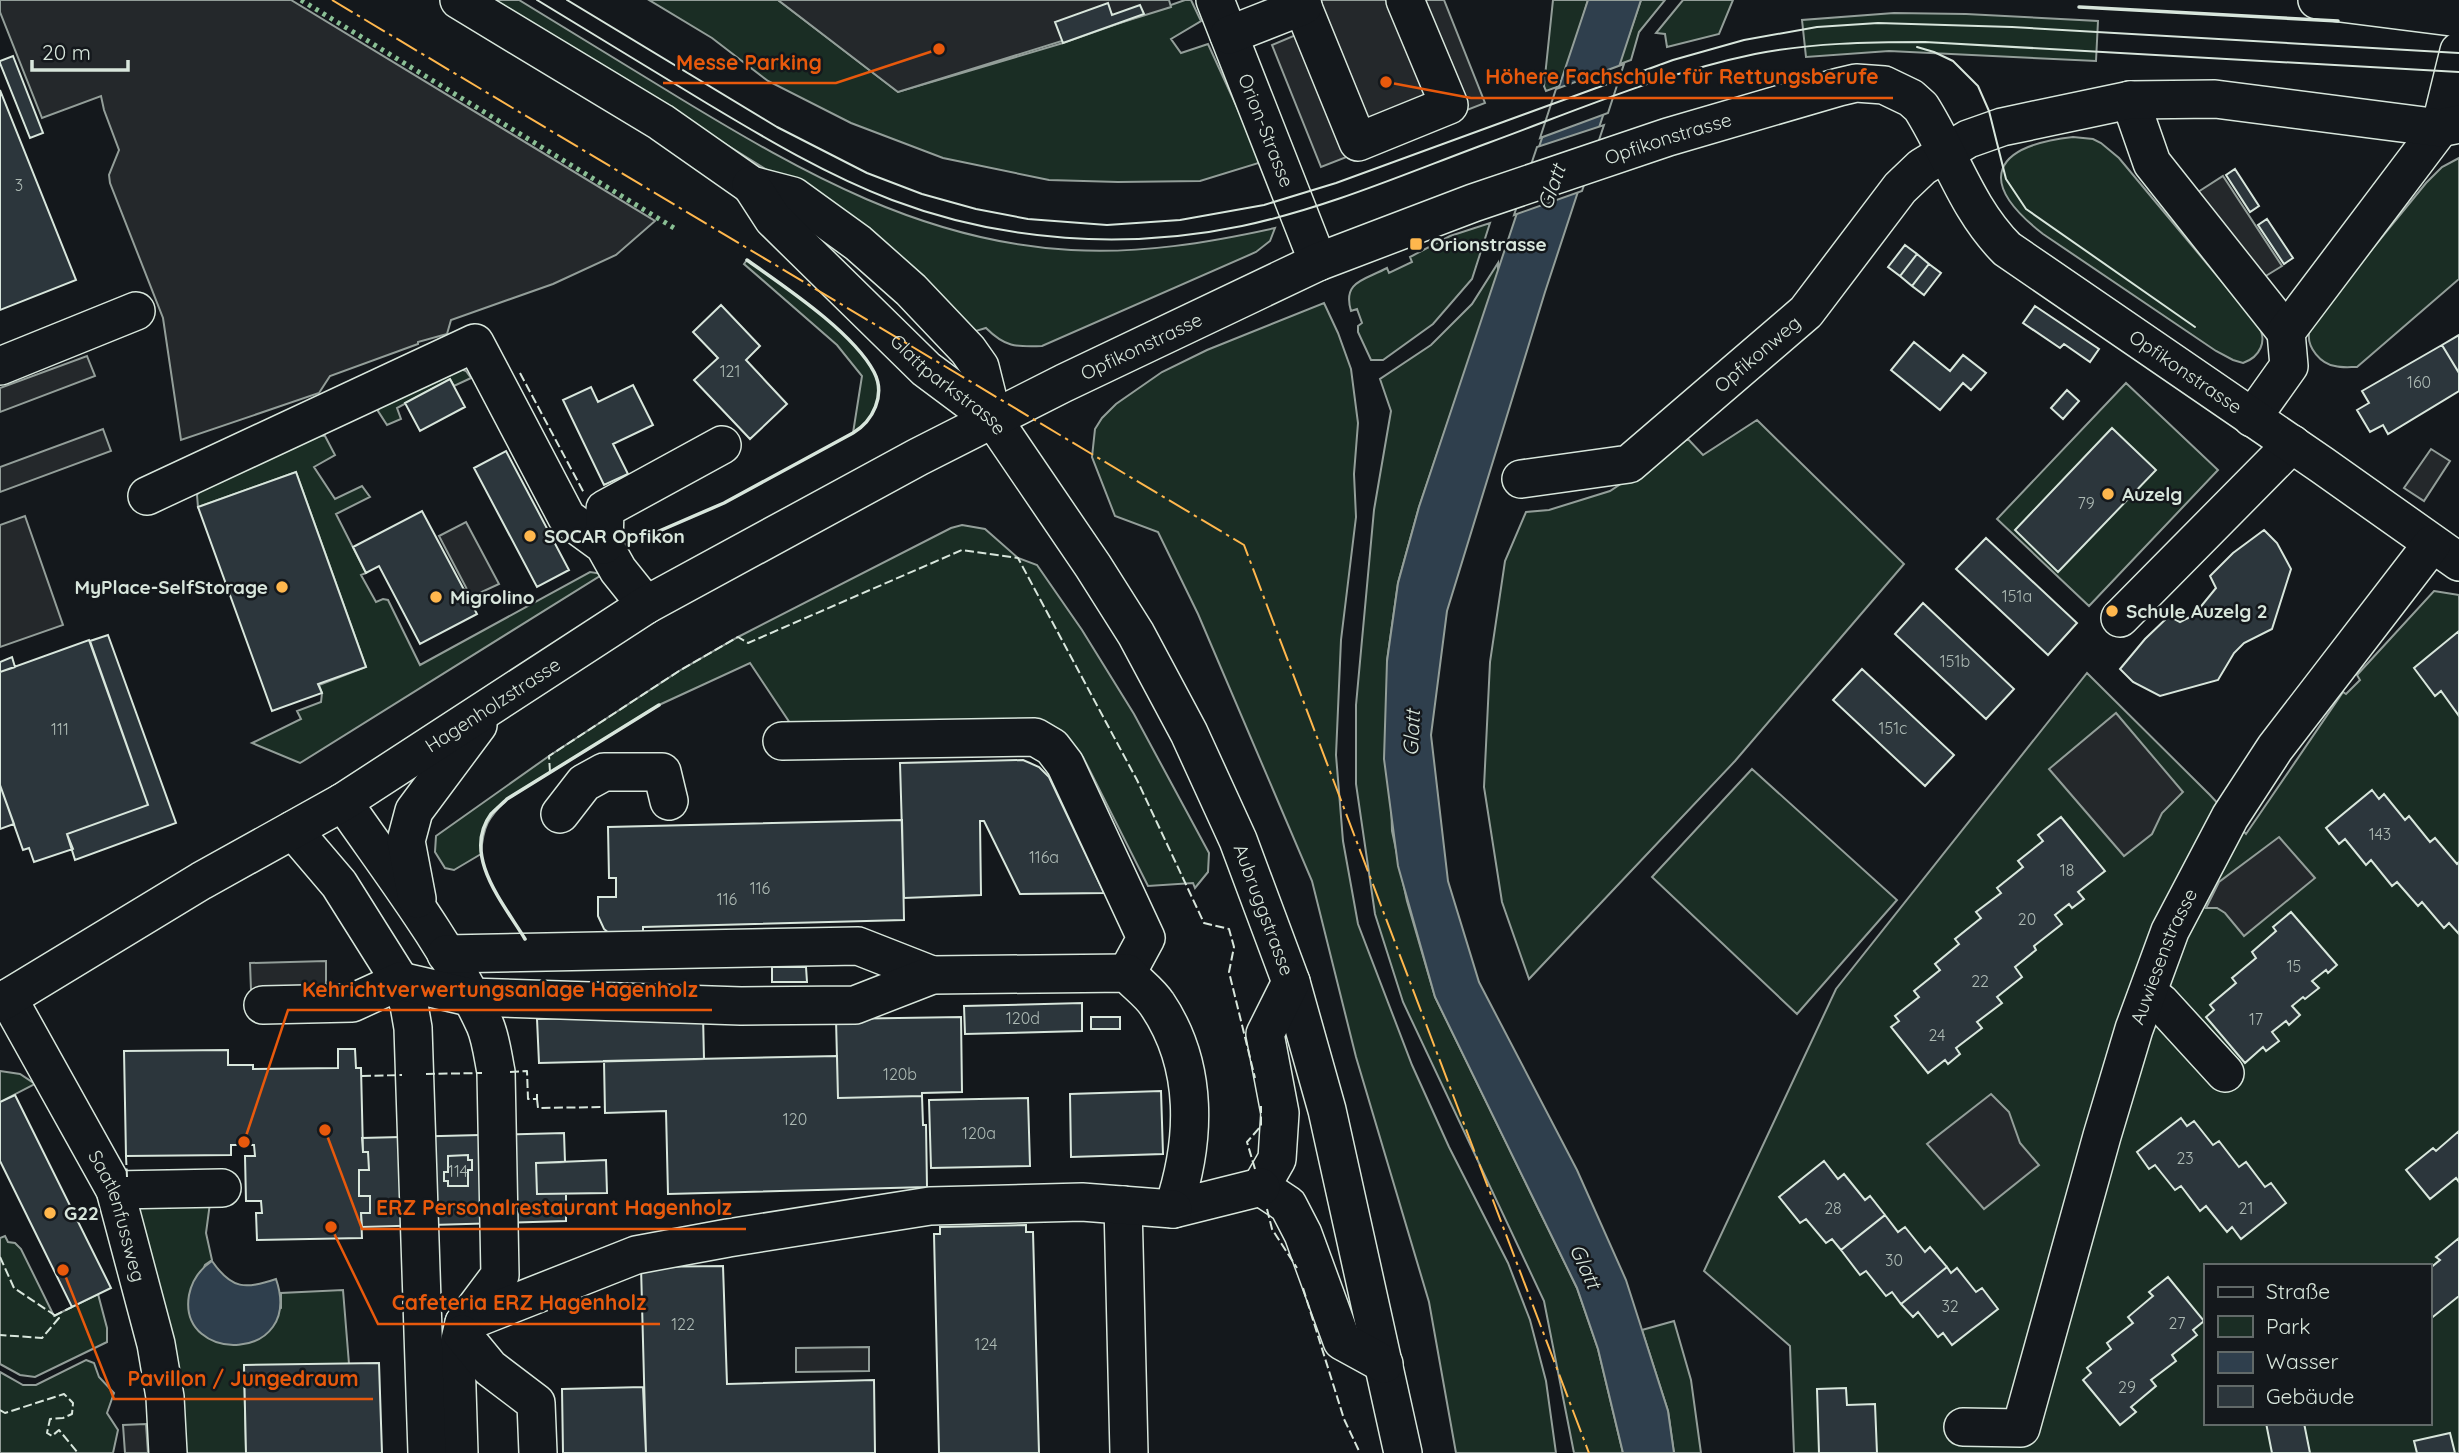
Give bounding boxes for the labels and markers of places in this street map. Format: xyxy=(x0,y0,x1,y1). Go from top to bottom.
callout: Messe Parking xyxy=(663,41,836,83)
callout: Höhere Fachschule für Rettungsberufe xyxy=(1471,56,1893,98)
place label: Orionstrasse xyxy=(1430,232,1547,256)
marker: Orionstrasse xyxy=(1408,236,1424,252)
place label: Auzelg xyxy=(2122,482,2182,506)
marker: Auzelg xyxy=(2100,486,2116,502)
place label: SOCAR Opfikon xyxy=(544,524,685,548)
marker: SOCAR Opfikon xyxy=(522,528,538,544)
place label: MyPlace-SelfStorage xyxy=(74,575,268,599)
marker: MyPlace-SelfStorage xyxy=(274,579,290,595)
place label: Migrolino xyxy=(450,585,535,609)
marker: Migrolino xyxy=(428,589,444,605)
place label: Schule Auzelg 2 xyxy=(2126,599,2268,623)
marker: Schule Auzelg 2 xyxy=(2104,603,2120,619)
callout: Kehrichtverwertungsanlage Hagenholz xyxy=(288,968,712,1010)
callout: ERZ Personalrestaurant Hagenholz xyxy=(362,1187,746,1229)
place label: G22 xyxy=(64,1201,99,1225)
marker: G22 xyxy=(42,1205,58,1221)
callout: Cafeteria ERZ Hagenholz xyxy=(378,1282,660,1324)
callout: Pavillon / Jungedraum xyxy=(114,1357,373,1399)

